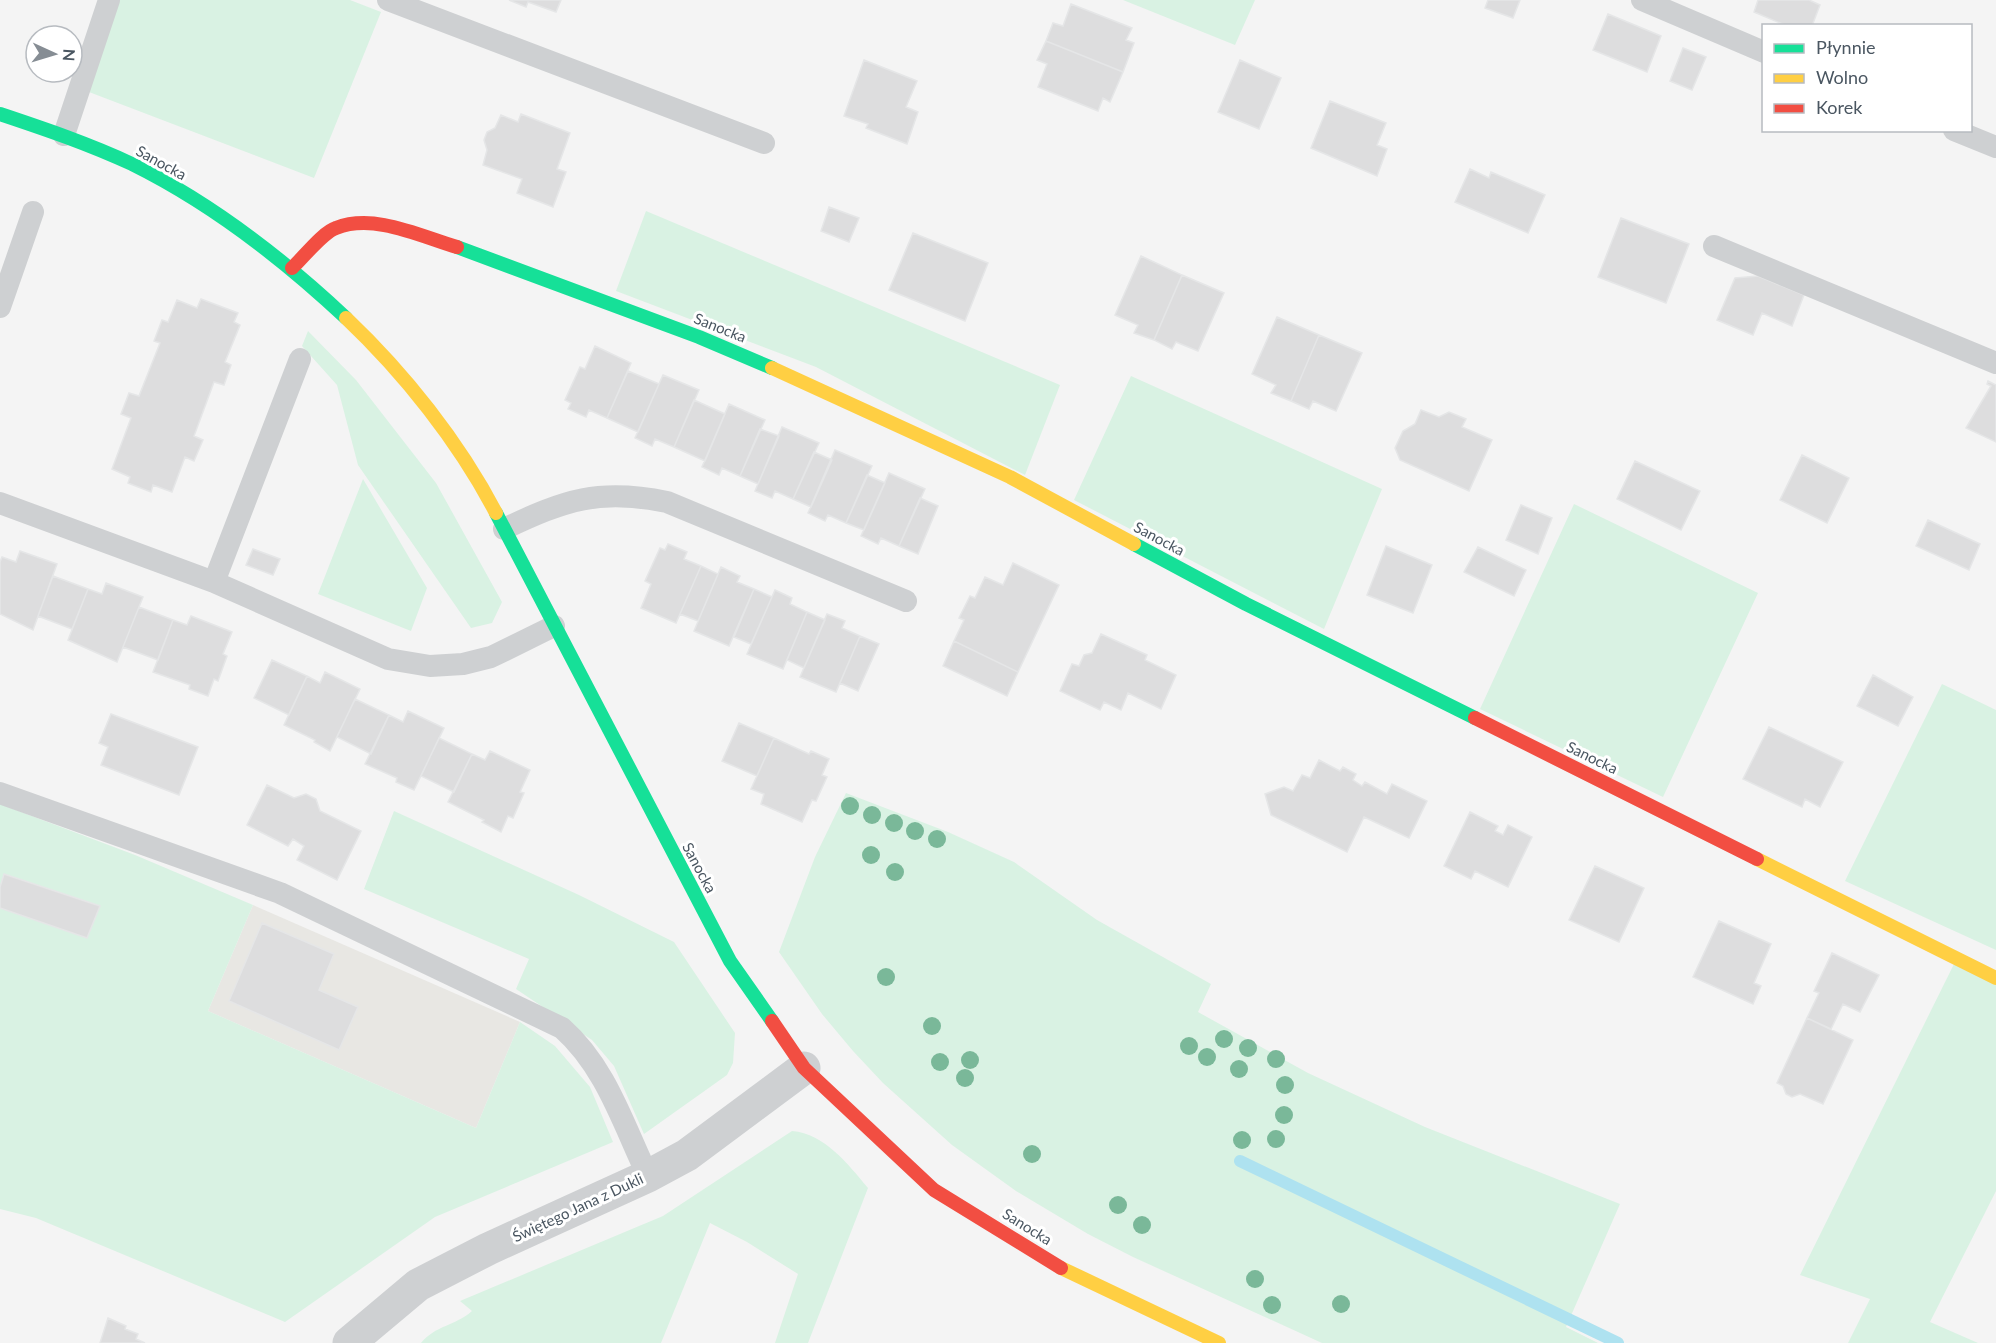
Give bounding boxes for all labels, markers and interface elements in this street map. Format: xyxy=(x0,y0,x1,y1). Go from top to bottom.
north arrow xyxy=(24,24,84,84)
legend xyxy=(1762,24,1972,132)
text: Płynnie xyxy=(1816,36,1876,58)
text: N xyxy=(60,48,79,62)
text: Wolno xyxy=(1816,66,1868,88)
text: Korek xyxy=(1816,96,1863,118)
street label: Sanocka xyxy=(133,141,190,183)
street label: Sanocka xyxy=(692,308,749,346)
street label: Sanocka xyxy=(1131,517,1188,559)
street label: Sanocka xyxy=(1564,737,1621,777)
street label: Sanocka xyxy=(679,839,721,896)
street label: Świętego Jana z Dukli xyxy=(509,1169,646,1245)
street label: Sanocka xyxy=(1000,1204,1055,1248)

